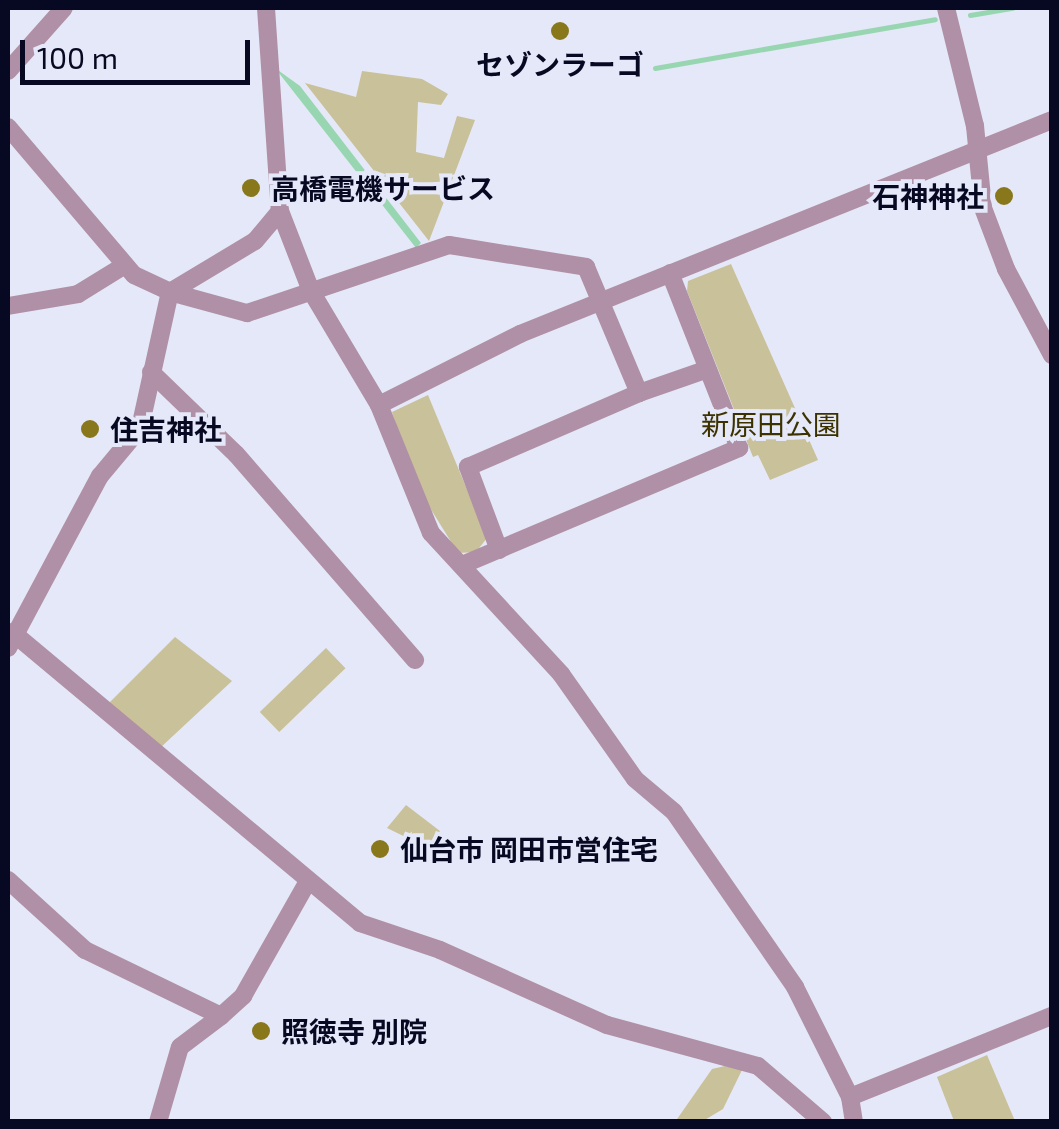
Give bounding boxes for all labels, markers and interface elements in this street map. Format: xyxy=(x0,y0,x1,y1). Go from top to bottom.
scale bar xyxy=(25,20,255,82)
marker: セゾンラーゴ xyxy=(549,20,571,42)
text: 100 m xyxy=(37,39,118,75)
place label: セゾンラーゴ xyxy=(476,47,644,81)
place label: 高橋電機サービス xyxy=(271,171,495,205)
marker: 高橋電機サービス xyxy=(240,177,262,199)
place label: 石神神社 xyxy=(872,179,984,213)
marker: 石神神社 xyxy=(993,185,1015,207)
park label: 新原田公園 xyxy=(701,407,841,441)
place label: 住吉神社 xyxy=(110,412,222,446)
marker: 住吉神社 xyxy=(79,418,101,440)
place label: 仙台市 岡田市営住宅 xyxy=(400,832,658,866)
marker: 仙台市 岡田市営住宅 xyxy=(369,838,391,860)
place label: 照徳寺 別院 xyxy=(281,1014,427,1048)
marker: 照徳寺 別院 xyxy=(250,1020,272,1042)

